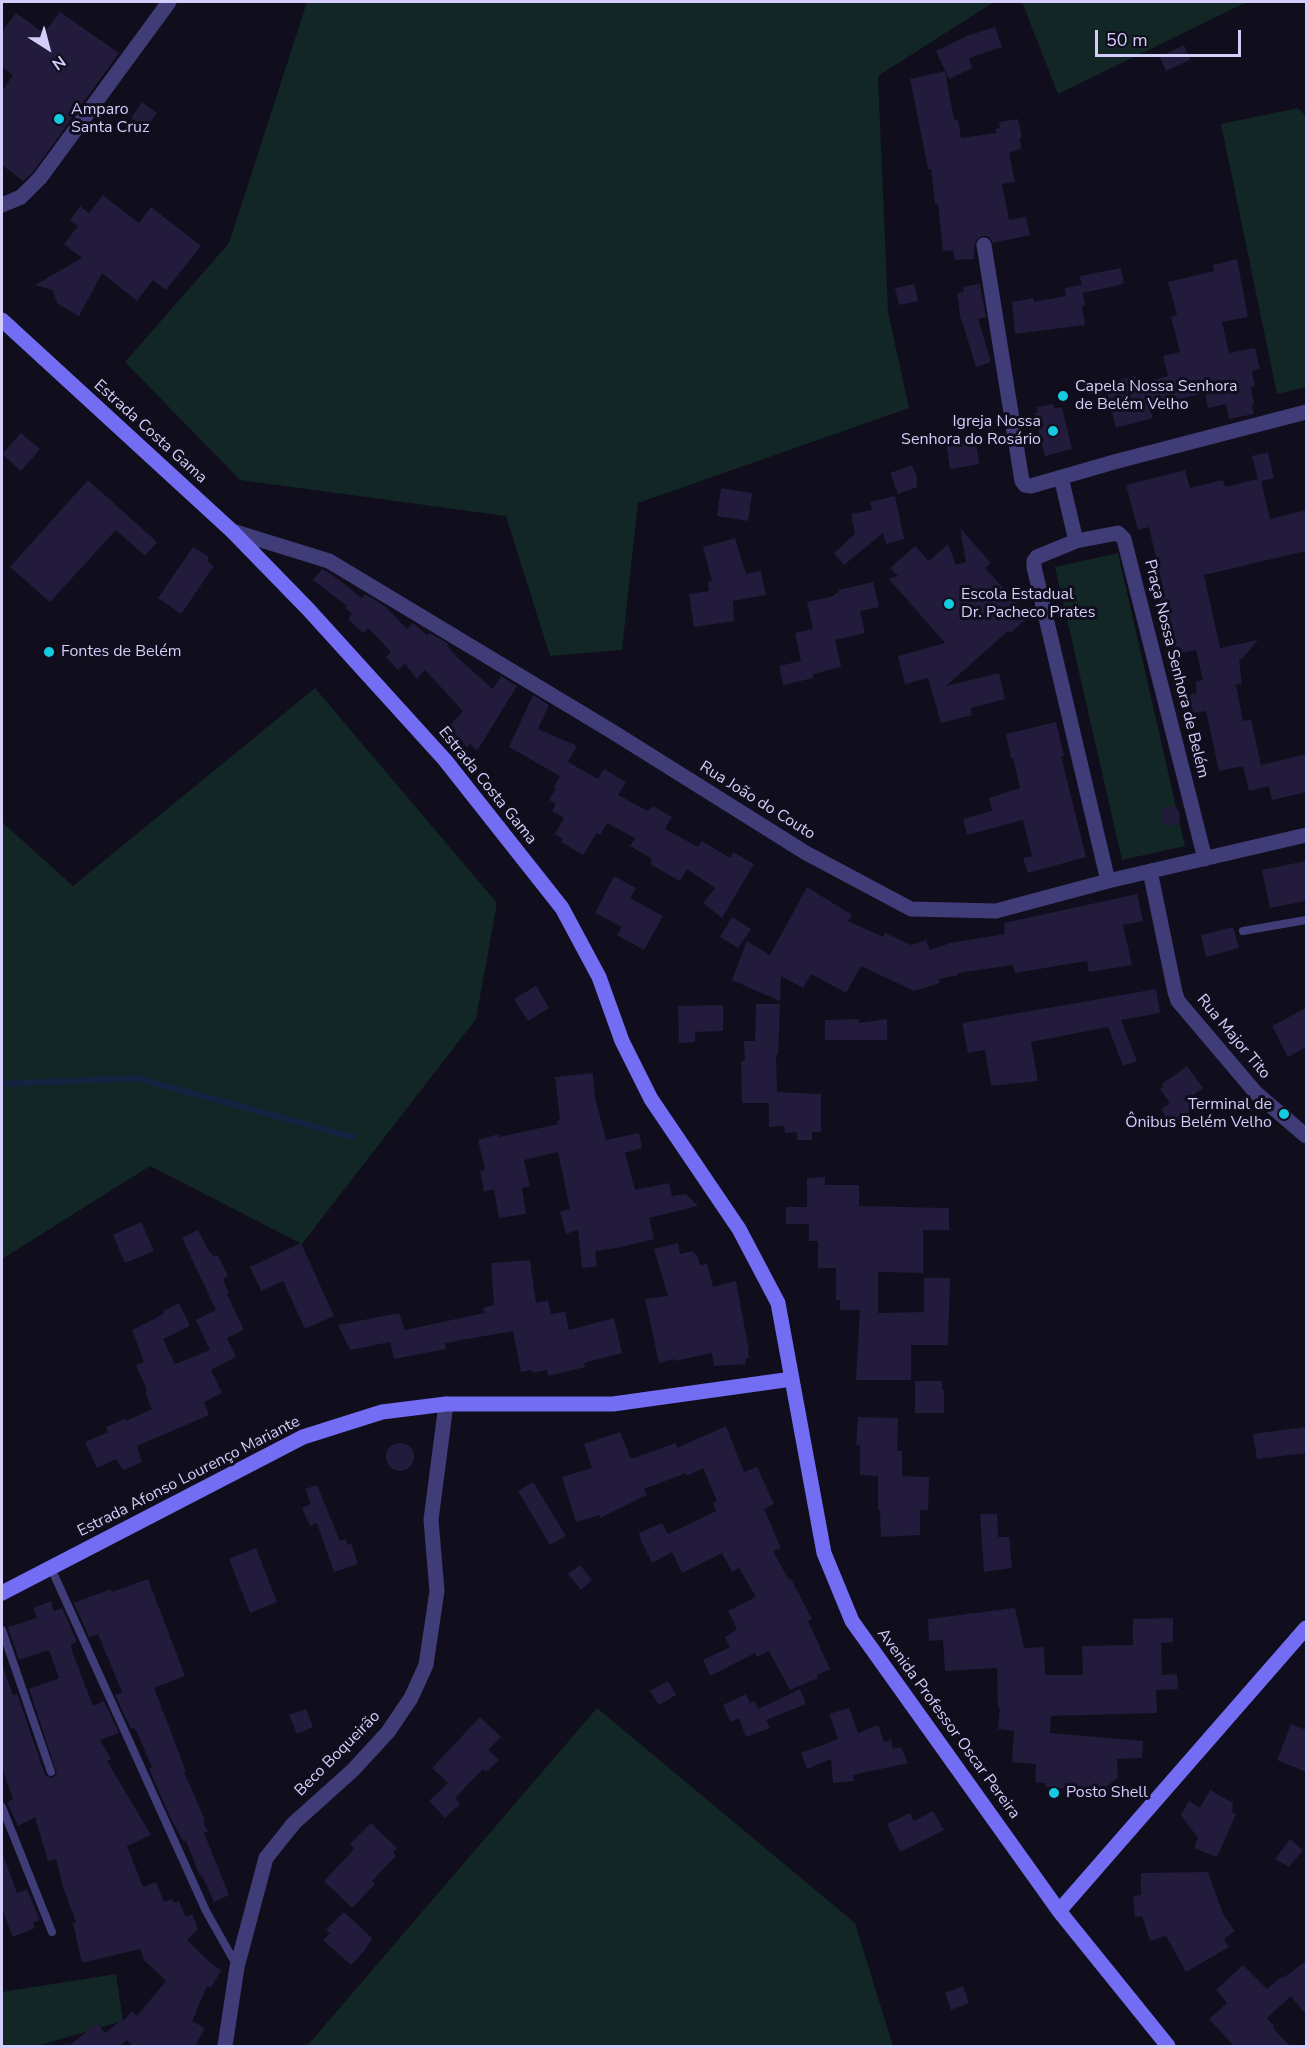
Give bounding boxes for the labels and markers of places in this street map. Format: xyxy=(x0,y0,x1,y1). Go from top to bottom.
place label: Amparo Santa Cruz xyxy=(71,100,149,138)
marker: Amparo Santa Cruz xyxy=(52,112,66,126)
place label: Capela Nossa Senhora de Belém Velho xyxy=(1075,377,1237,415)
marker: Capela Nossa Senhora de Belém Velho xyxy=(1056,389,1070,403)
place label: Igreja Nossa Senhora do Rosário xyxy=(901,412,1041,450)
marker: Igreja Nossa Senhora do Rosário xyxy=(1046,424,1060,438)
place label: Escola Estadual Dr. Pacheco Prates xyxy=(961,585,1095,623)
marker: Escola Estadual Dr. Pacheco Prates xyxy=(942,597,956,611)
place label: Fontes de Belém xyxy=(61,642,181,662)
marker: Fontes de Belém xyxy=(42,645,56,659)
place label: Terminal de Ônibus Belém Velho xyxy=(1125,1095,1272,1133)
marker: Terminal de Ônibus Belém Velho xyxy=(1277,1107,1291,1121)
place label: Posto Shell xyxy=(1066,1783,1148,1803)
marker: Posto Shell xyxy=(1047,1786,1061,1800)

